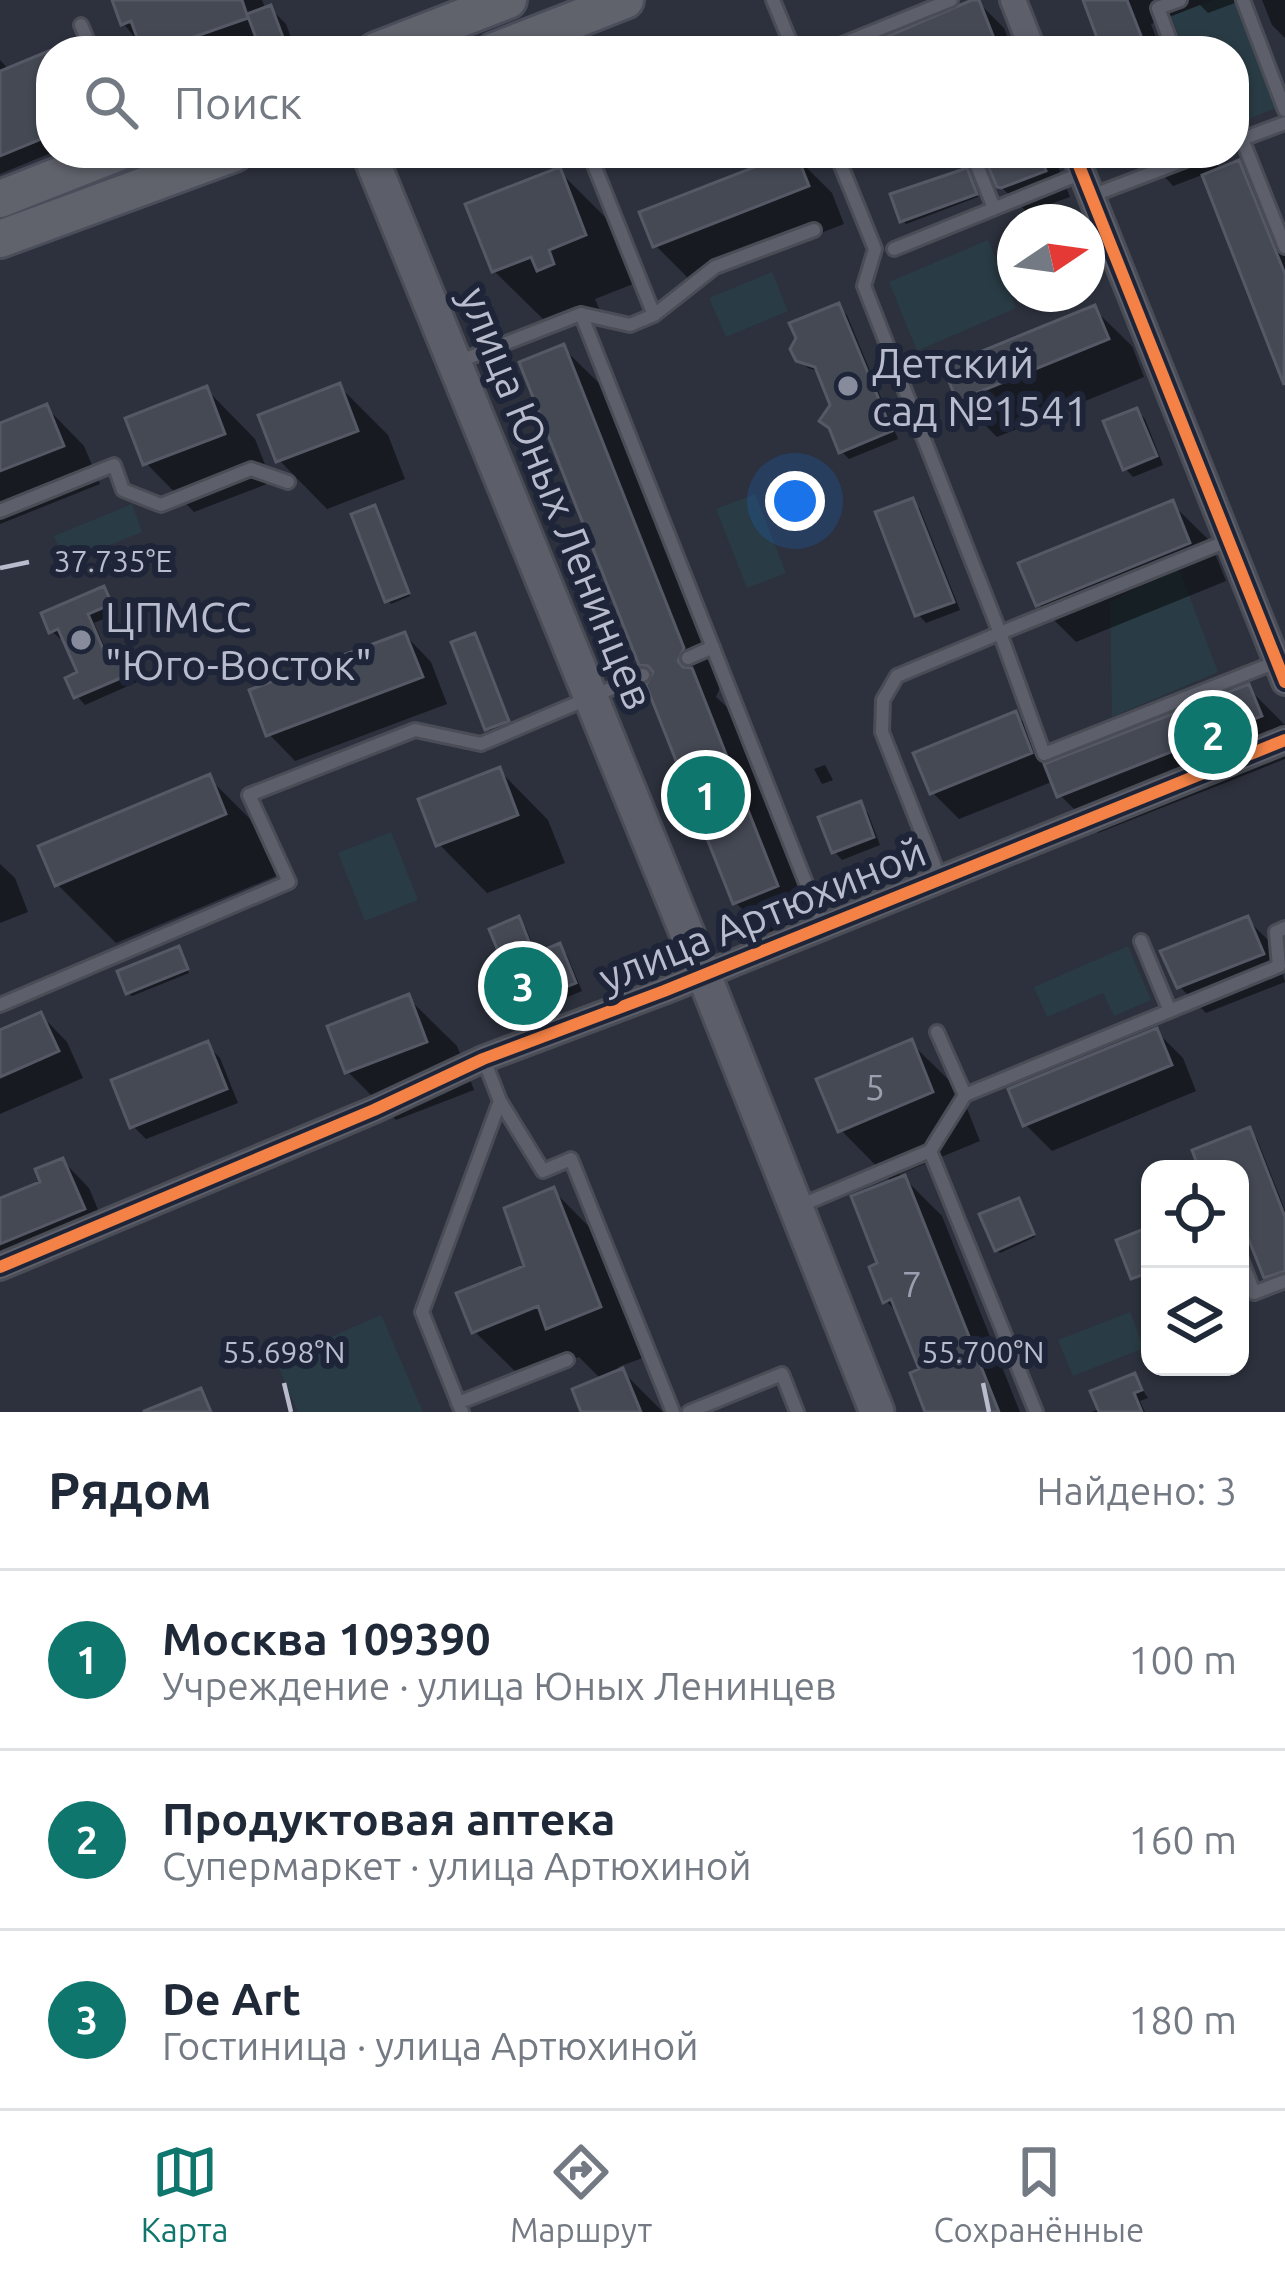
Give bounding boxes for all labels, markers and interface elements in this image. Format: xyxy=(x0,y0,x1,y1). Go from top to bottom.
search box xyxy=(36,36,1249,168)
icon: search xyxy=(78,69,144,135)
text: Поиск xyxy=(174,77,302,128)
north arrow xyxy=(997,204,1105,312)
street label: улица Юных Ленинцев xyxy=(451,280,663,716)
place label: Детский сад №1541 xyxy=(872,339,1088,434)
marker: Детский сад №1541 xyxy=(835,373,861,399)
your location xyxy=(765,471,825,531)
text: 37.735°E xyxy=(54,544,172,578)
place label: ЦПМСС "Юго-Восток" xyxy=(105,593,372,688)
marker: ЦПМСС "Юго-Восток" xyxy=(68,627,94,653)
pin: 2 xyxy=(1174,690,1252,780)
pin: 1 xyxy=(667,750,745,840)
street label: улица Артюхиной xyxy=(592,827,932,1001)
pin: 3 xyxy=(484,941,562,1031)
house number: 5 xyxy=(865,1066,885,1107)
map controls xyxy=(1141,1160,1249,1376)
button: locate xyxy=(1141,1160,1249,1268)
house number: 7 xyxy=(902,1263,922,1304)
button: layers xyxy=(1141,1268,1249,1376)
text: 55.698°N xyxy=(222,1335,346,1369)
text: 55.700°N xyxy=(921,1335,1045,1369)
text: Рядом xyxy=(48,1461,212,1519)
text: Найдено: 3 xyxy=(1037,1469,1237,1512)
text: Москва 109390 xyxy=(162,1613,491,1664)
text: 1 xyxy=(76,1638,98,1681)
text: 100 m xyxy=(1128,1638,1237,1681)
text: Учреждение · улица Юных Ленинцев xyxy=(162,1664,837,1707)
text: Продуктовая аптека xyxy=(162,1793,615,1844)
text: 2 xyxy=(76,1818,98,1861)
text: 160 m xyxy=(1128,1818,1237,1861)
text: Супермаркет · улица Артюхиной xyxy=(162,1844,752,1887)
text: De Art xyxy=(162,1973,301,2024)
text: 3 xyxy=(76,1998,98,2041)
text: 180 m xyxy=(1128,1998,1237,2041)
text: Гостиница · улица Артюхиной xyxy=(162,2024,699,2067)
tab: Карта xyxy=(141,2139,229,2248)
tab: Маршрут xyxy=(510,2139,652,2248)
tab: Сохранённые xyxy=(933,2139,1144,2248)

